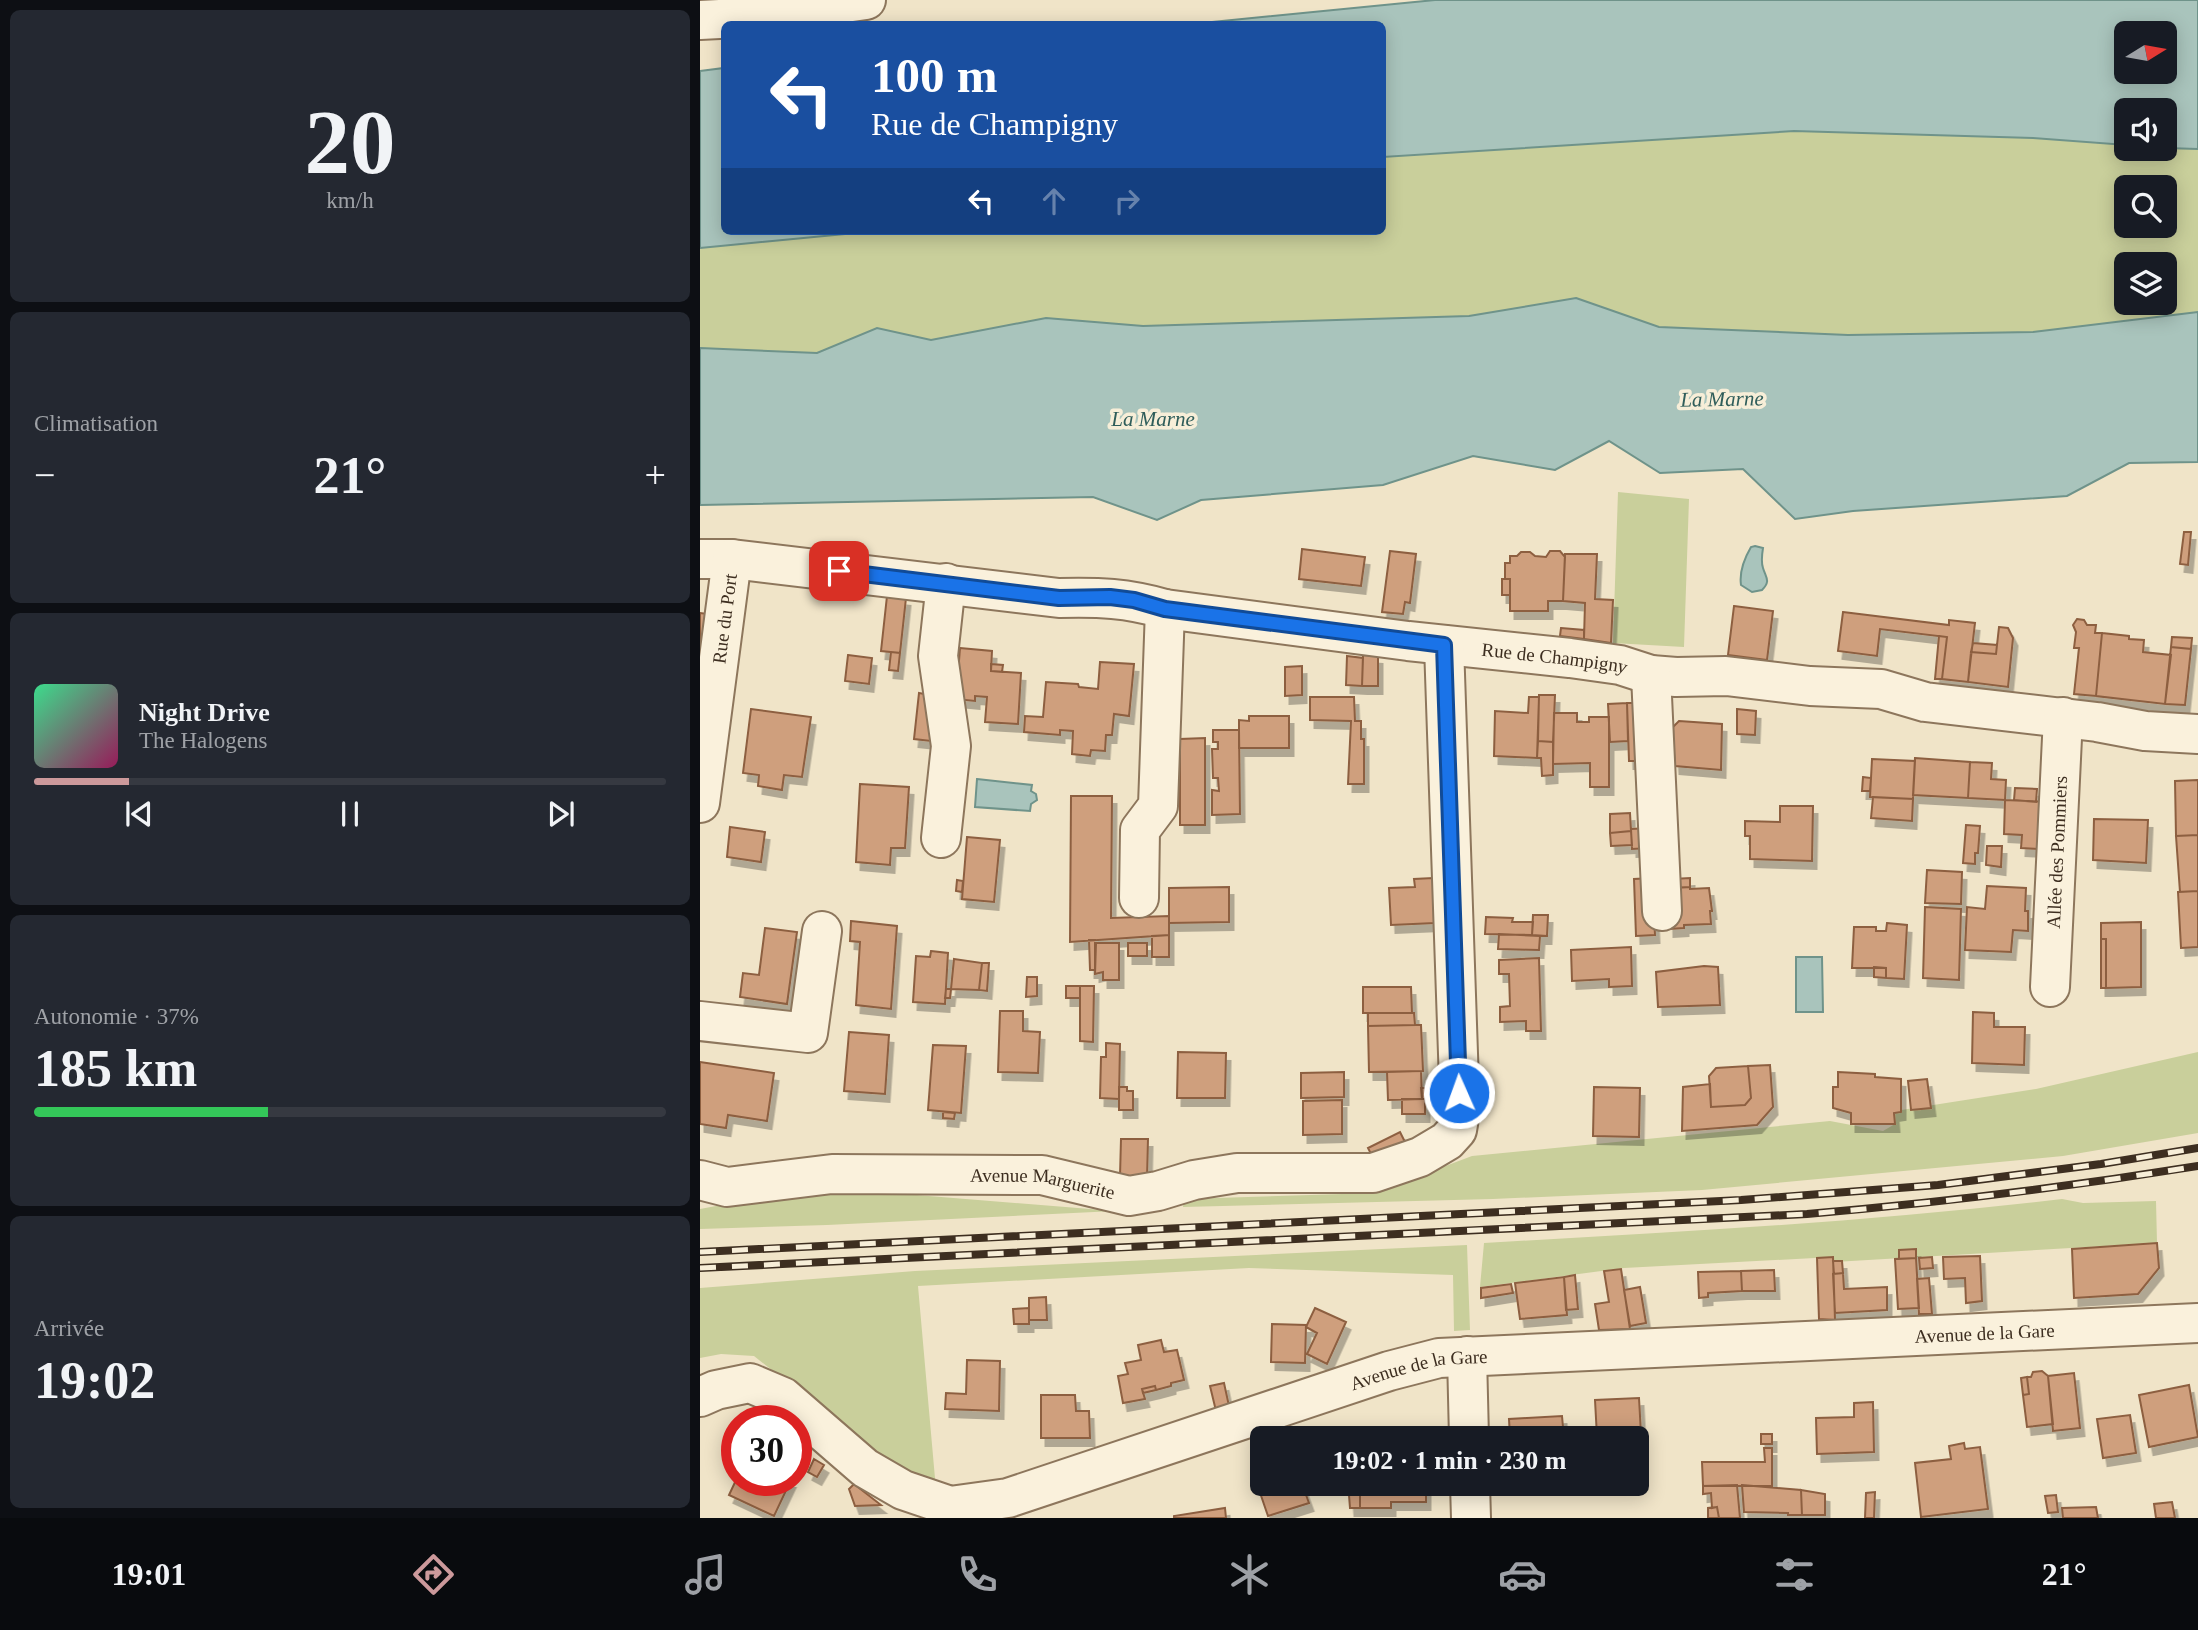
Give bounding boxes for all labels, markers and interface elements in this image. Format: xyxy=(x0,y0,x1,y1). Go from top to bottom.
north arrow xyxy=(2114,21,2177,84)
map controls xyxy=(2114,21,2177,315)
text: 100 m xyxy=(871,48,998,103)
icon: left xyxy=(756,49,847,140)
text: 20 xyxy=(305,92,396,193)
button: sound xyxy=(2114,98,2177,161)
text: Rue de Champigny xyxy=(871,106,1118,142)
button: search xyxy=(2114,175,2177,238)
icon: left xyxy=(962,182,1000,220)
icon: ahead xyxy=(1035,182,1073,220)
icon: right xyxy=(1108,182,1146,220)
text: km/h xyxy=(326,188,374,213)
button: layers xyxy=(2114,252,2177,315)
water label: La Marne xyxy=(1679,386,1764,412)
water label: La Marne xyxy=(1110,407,1195,431)
text: Climatisation xyxy=(34,411,158,436)
text: 21° xyxy=(314,447,386,504)
text: − xyxy=(34,454,55,496)
text: + xyxy=(645,454,666,496)
pin xyxy=(809,541,869,601)
icon: arrive xyxy=(820,552,858,590)
street label: Rue du Port xyxy=(708,572,741,665)
street label: Rue de Champigny xyxy=(1481,639,1631,678)
text: Night Drive xyxy=(139,698,270,727)
text: The Halogens xyxy=(139,728,267,753)
street label: Allée des Pommiers xyxy=(2043,775,2071,929)
icon: previous xyxy=(120,795,158,833)
icon: pause xyxy=(331,795,369,833)
icon: next xyxy=(542,795,580,833)
text: Autonomie · 37% xyxy=(34,1004,199,1029)
text: 185 km xyxy=(34,1040,197,1097)
position arrow xyxy=(1422,1056,1496,1130)
street label: Avenue Marguerite xyxy=(970,1165,1117,1203)
text: Arrivée xyxy=(34,1316,104,1341)
street label: Avenue de la Gare xyxy=(1914,1320,2055,1347)
street label: Avenue de la Gare xyxy=(1347,1346,1488,1394)
text: 19:02 xyxy=(34,1352,155,1409)
speed limit sign: 30 xyxy=(721,1405,812,1496)
text: 19:02 · 1 min · 230 m xyxy=(1333,1446,1567,1475)
icon: directions xyxy=(409,1550,458,1599)
icon: music xyxy=(681,1550,730,1599)
icon: phone xyxy=(953,1550,1002,1599)
icon: climate xyxy=(1225,1550,1274,1599)
icon: car xyxy=(1498,1550,1547,1599)
icon: filters xyxy=(1770,1550,1819,1599)
text: 19:01 xyxy=(112,1556,186,1592)
text: 21° xyxy=(2042,1556,2086,1592)

